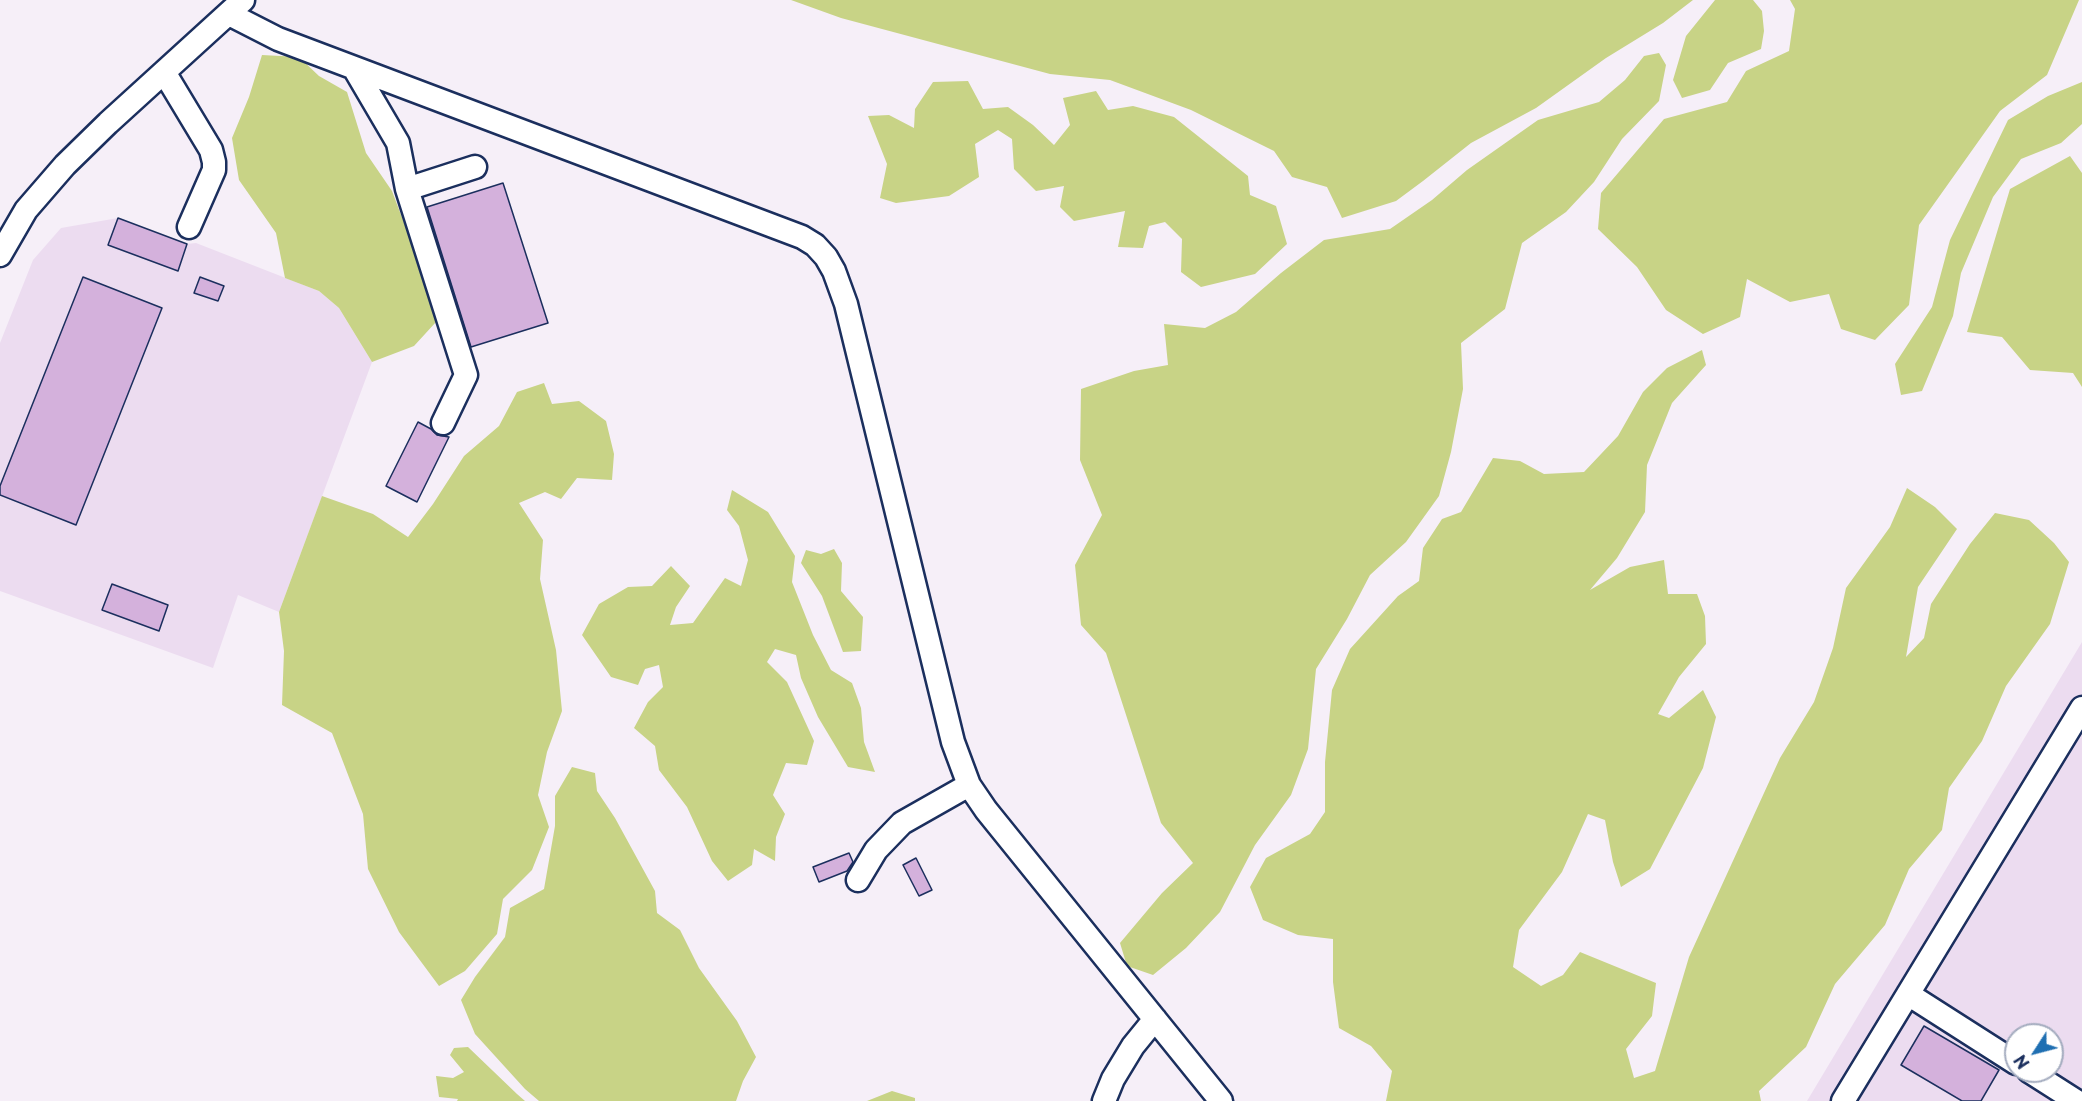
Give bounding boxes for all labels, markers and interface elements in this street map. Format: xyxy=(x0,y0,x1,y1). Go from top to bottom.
north arrow xyxy=(2004,1023,2064,1083)
text: N xyxy=(2008,1050,2034,1075)

